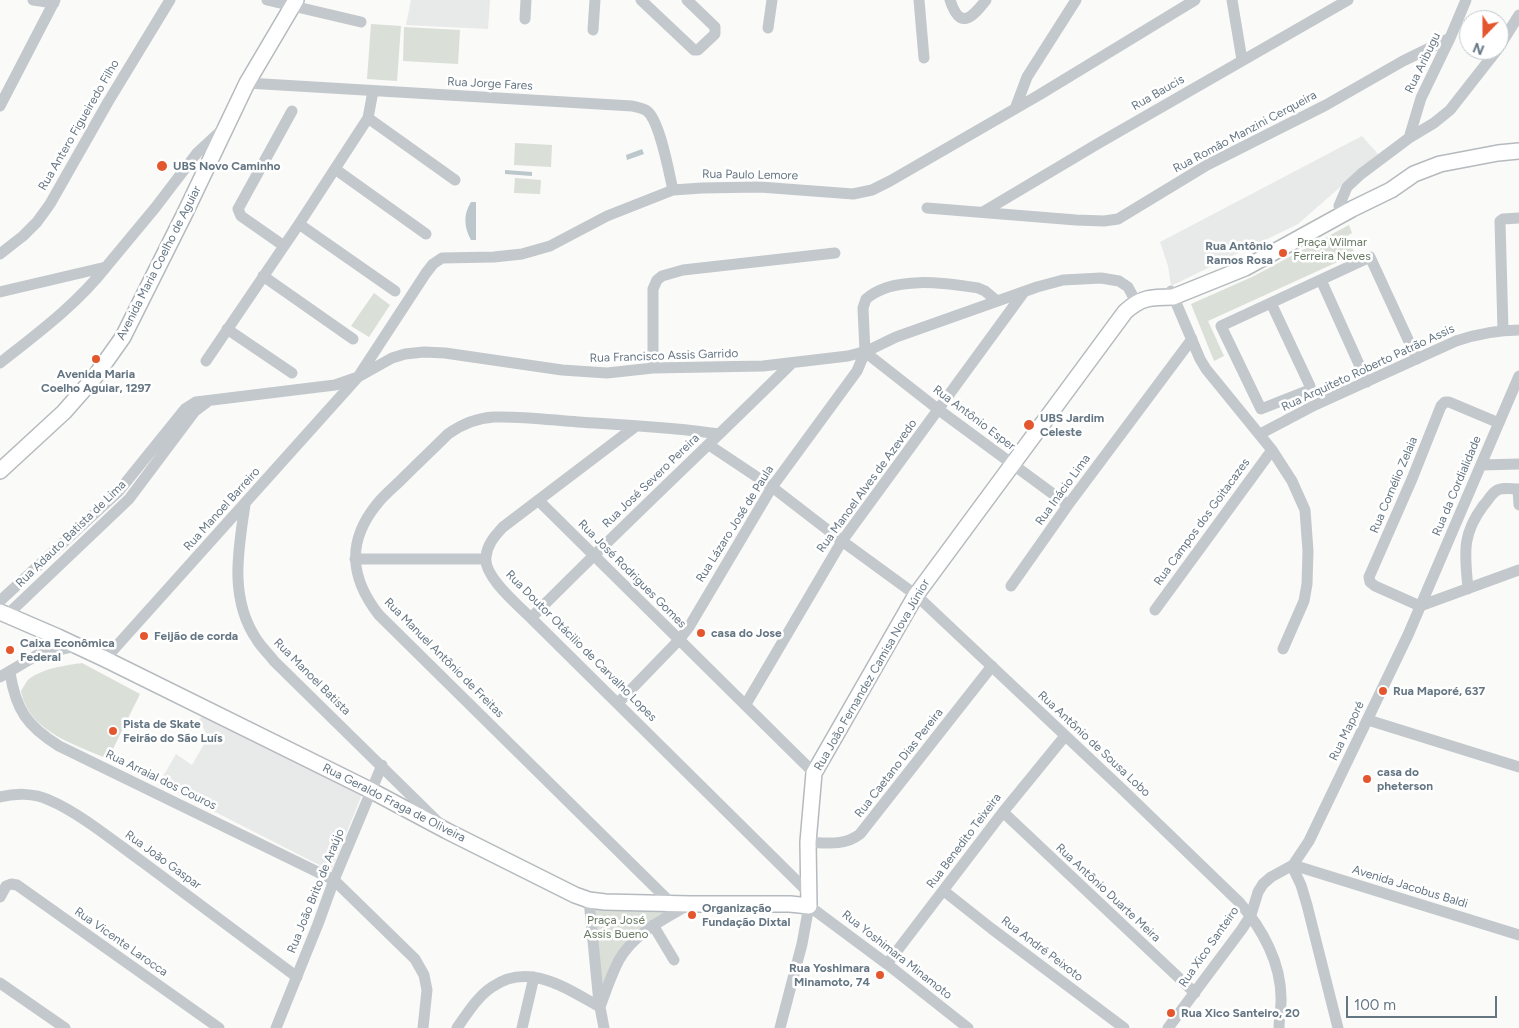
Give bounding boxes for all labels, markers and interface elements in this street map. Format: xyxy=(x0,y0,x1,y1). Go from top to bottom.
north arrow xyxy=(1459,10,1509,60)
street label: Rua Aribugu xyxy=(1402,30,1444,96)
text: N xyxy=(1470,39,1487,58)
street label: Rua Antero Figueiredo Filho xyxy=(36,57,122,193)
street label: Rua Baucis xyxy=(1129,72,1187,114)
street label: Rua Jorge Fares xyxy=(447,75,533,93)
street label: Rua Romão Manzini Cerqueira xyxy=(1171,88,1319,176)
marker: UBS Novo Caminho xyxy=(155,159,169,173)
place label: UBS Novo Caminho xyxy=(173,159,281,173)
street label: Rua Paulo Lemore xyxy=(702,167,798,183)
street label: Avenida Maria Coelho de Aguiar xyxy=(114,183,204,343)
park label: Praça Wilmar Ferreira Neves xyxy=(1293,235,1371,263)
place label: Rua Antônio Ramos Rosa xyxy=(1205,239,1273,267)
marker: Rua Antônio Ramos Rosa xyxy=(1277,247,1289,259)
street label: Rua Arquiteto Roberto Patrão Assis xyxy=(1279,322,1457,414)
street label: Rua Francisco Assis Garrido xyxy=(589,346,739,366)
marker: Avenida Maria Coelho Aguiar, 1297 xyxy=(90,353,102,365)
place label: Avenida Maria Coelho Aguiar, 1297 xyxy=(41,367,151,395)
street label: Rua Antônio Esper xyxy=(930,382,1018,454)
place label: UBS Jardim Celeste xyxy=(1040,411,1104,439)
street label: Rua Manoel Alves de Azevedo xyxy=(814,417,920,555)
marker: UBS Jardim Celeste xyxy=(1022,418,1036,432)
street label: Rua José Severo Pereira xyxy=(600,431,702,531)
street label: Rua da Cordialidade xyxy=(1429,434,1485,538)
street label: Rua Cornélio Zelaia xyxy=(1367,435,1421,535)
street label: Rua Inácio Lima xyxy=(1033,452,1093,528)
street label: Rua Campos dos Goitacazes xyxy=(1151,456,1253,588)
street label: Rua Lázaro José de Paula xyxy=(693,463,777,585)
street label: Rua Manoel Barreiro xyxy=(181,464,263,554)
street label: Rua Adauto Batista de Lima xyxy=(13,478,129,590)
street label: Rua José Rodrigues Gomes xyxy=(575,517,689,631)
street label: Rua Doutor Otácilio de Carvalho Lopes xyxy=(503,568,659,724)
street label: Rua João Fernandez Camisa Nova Júnior xyxy=(811,577,933,773)
street label: Rua Manuel Antônio de Freitas xyxy=(381,595,507,721)
place label: casa do Jose xyxy=(711,626,782,640)
marker: casa do Jose xyxy=(695,627,707,639)
place label: Feijão de corda xyxy=(154,629,238,643)
marker: Feijão de corda xyxy=(138,630,150,642)
place label: Caixa Econômica Federal xyxy=(20,636,115,664)
street label: Rua Manoel Batista xyxy=(271,636,353,718)
marker: Caixa Econômica Federal xyxy=(4,644,16,656)
place label: Rua Maporé, 637 xyxy=(1393,684,1485,698)
marker: Rua Maporé, 637 xyxy=(1377,685,1389,697)
street label: Rua Antônio de Sousa Lobo xyxy=(1035,688,1153,800)
street label: Rua Maporé xyxy=(1326,699,1368,763)
street label: Rua Caetano Dias Pereira xyxy=(852,706,946,820)
place label: Pista de Skate Feirão do São Luís xyxy=(123,717,222,745)
marker: Pista de Skate Feirão do São Luís xyxy=(107,725,119,737)
street label: Rua Arraial dos Couros xyxy=(103,747,219,813)
street label: Rua Geraldo Fraga de Oliveira xyxy=(320,761,468,845)
place label: casa do pheterson xyxy=(1377,765,1433,793)
marker: casa do pheterson xyxy=(1361,773,1373,785)
street label: Rua Benedito Teixeira xyxy=(924,791,1004,891)
street label: Rua João Brito de Araújo xyxy=(284,827,348,955)
street label: Rua João Gaspar xyxy=(122,828,204,892)
street label: Rua Antônio Duarte Meira xyxy=(1053,841,1163,945)
street label: Avenida Jacobus Baldi xyxy=(1350,863,1470,911)
place label: Organização Fundação Dixtal xyxy=(702,901,790,929)
street label: Rua Vicente Larocca xyxy=(72,904,170,980)
street label: Rua Xico Santeiro xyxy=(1176,904,1242,990)
street label: Rua Yoshimara Minamoto xyxy=(839,908,955,1002)
marker: Organização Fundação Dixtal xyxy=(686,909,698,921)
park label: Praça José Assis Bueno xyxy=(584,913,648,941)
street label: Rua André Peixoto xyxy=(998,913,1086,985)
place label: Rua Yoshimara Minamoto, 74 xyxy=(789,961,870,989)
marker: Rua Yoshimara Minamoto, 74 xyxy=(874,969,886,981)
scale bar xyxy=(1349,986,1500,1018)
text: 100 m xyxy=(1354,996,1396,1014)
place label: Rua Xico Santeiro, 20 xyxy=(1181,1006,1300,1020)
marker: Rua Xico Santeiro, 20 xyxy=(1165,1007,1177,1019)

